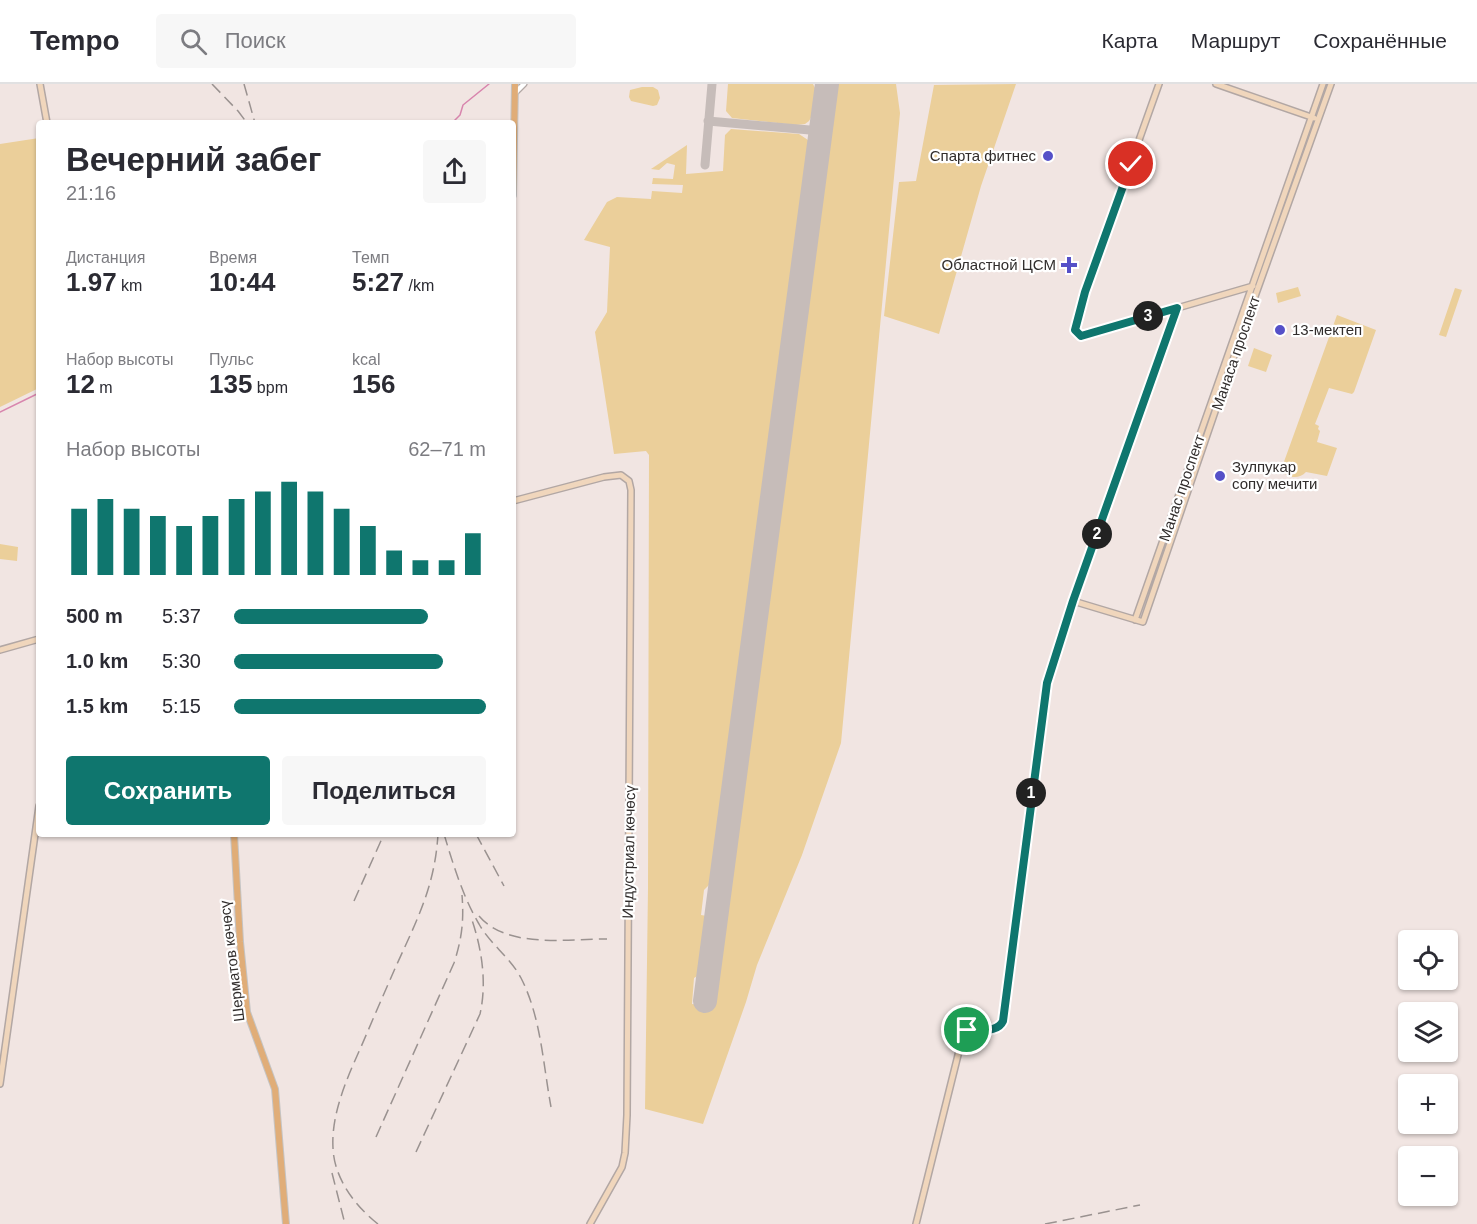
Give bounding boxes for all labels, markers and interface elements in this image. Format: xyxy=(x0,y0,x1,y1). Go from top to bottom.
search box xyxy=(156,14,576,68)
text: Tempo xyxy=(30,25,120,56)
icon: search xyxy=(177,25,210,58)
text: Поиск xyxy=(225,28,286,53)
text: Карта xyxy=(1102,29,1158,52)
text: Маршрут xyxy=(1191,29,1280,52)
text: Сохранённые xyxy=(1313,29,1447,52)
pin xyxy=(1105,138,1156,189)
button: share xyxy=(423,140,486,203)
text: Вечерний забег xyxy=(66,141,322,178)
place label: Спарта фитнес xyxy=(930,147,1036,164)
icon: check xyxy=(1114,147,1147,180)
marker: Спарта фитнес xyxy=(1041,149,1055,163)
text: 21:16 xyxy=(66,182,116,204)
text: Дистанция xyxy=(66,249,145,266)
text: Время xyxy=(209,249,257,266)
text: Темп xyxy=(352,249,389,266)
place label: Областной ЦСМ xyxy=(942,256,1056,273)
marker: Областной ЦСМ xyxy=(1060,256,1078,274)
text: 1.97 xyxy=(66,267,117,297)
text: 10:44 xyxy=(209,267,276,297)
text: 5:27 xyxy=(352,267,404,297)
text: km xyxy=(117,277,142,294)
text: /km xyxy=(404,277,434,294)
street label: Манаса проспект xyxy=(1208,293,1263,412)
pin: 3 xyxy=(1133,301,1163,331)
text: 3 xyxy=(1144,307,1152,324)
place label: 13-мектеп xyxy=(1292,321,1362,338)
marker: 13-мектеп xyxy=(1273,323,1287,337)
text: Набор высоты xyxy=(66,351,173,368)
text: Пульс xyxy=(209,351,254,368)
text: kcal xyxy=(352,351,380,368)
text: 12 xyxy=(66,369,95,399)
text: 135 xyxy=(209,369,252,399)
text: 156 xyxy=(352,369,395,399)
text: m xyxy=(95,379,113,396)
text: bpm xyxy=(252,379,288,396)
street label: Манас проспект xyxy=(1155,432,1208,543)
text: Набор высоты xyxy=(66,438,200,460)
text: 62–71 m xyxy=(408,438,486,460)
place label: Зулпукар сопу мечити xyxy=(1232,458,1317,492)
marker: Зулпукар сопу мечити xyxy=(1213,469,1227,483)
pin: 2 xyxy=(1082,519,1112,549)
text: 2 xyxy=(1093,525,1101,542)
text: 500 m xyxy=(66,605,123,627)
text: 5:37 xyxy=(162,605,201,627)
text: 1.0 km xyxy=(66,650,128,672)
text: 5:30 xyxy=(162,650,201,672)
text: 1.5 km xyxy=(66,695,128,717)
text: 5:15 xyxy=(162,695,201,717)
button: Сохранить xyxy=(66,756,270,825)
button: Поделиться xyxy=(282,756,486,825)
pin: 1 xyxy=(1016,778,1046,808)
text: 1 xyxy=(1027,784,1035,801)
street label: Индустриал көчөсү xyxy=(619,785,638,919)
street label: Шерматов көчөсү xyxy=(216,899,247,1023)
map controls xyxy=(1398,930,1458,1206)
button: locate xyxy=(1398,930,1458,990)
button: layers xyxy=(1398,1002,1458,1062)
pin xyxy=(941,1004,992,1055)
icon: arrive xyxy=(950,1013,983,1046)
button: + xyxy=(1398,1074,1458,1134)
button: − xyxy=(1398,1146,1458,1206)

